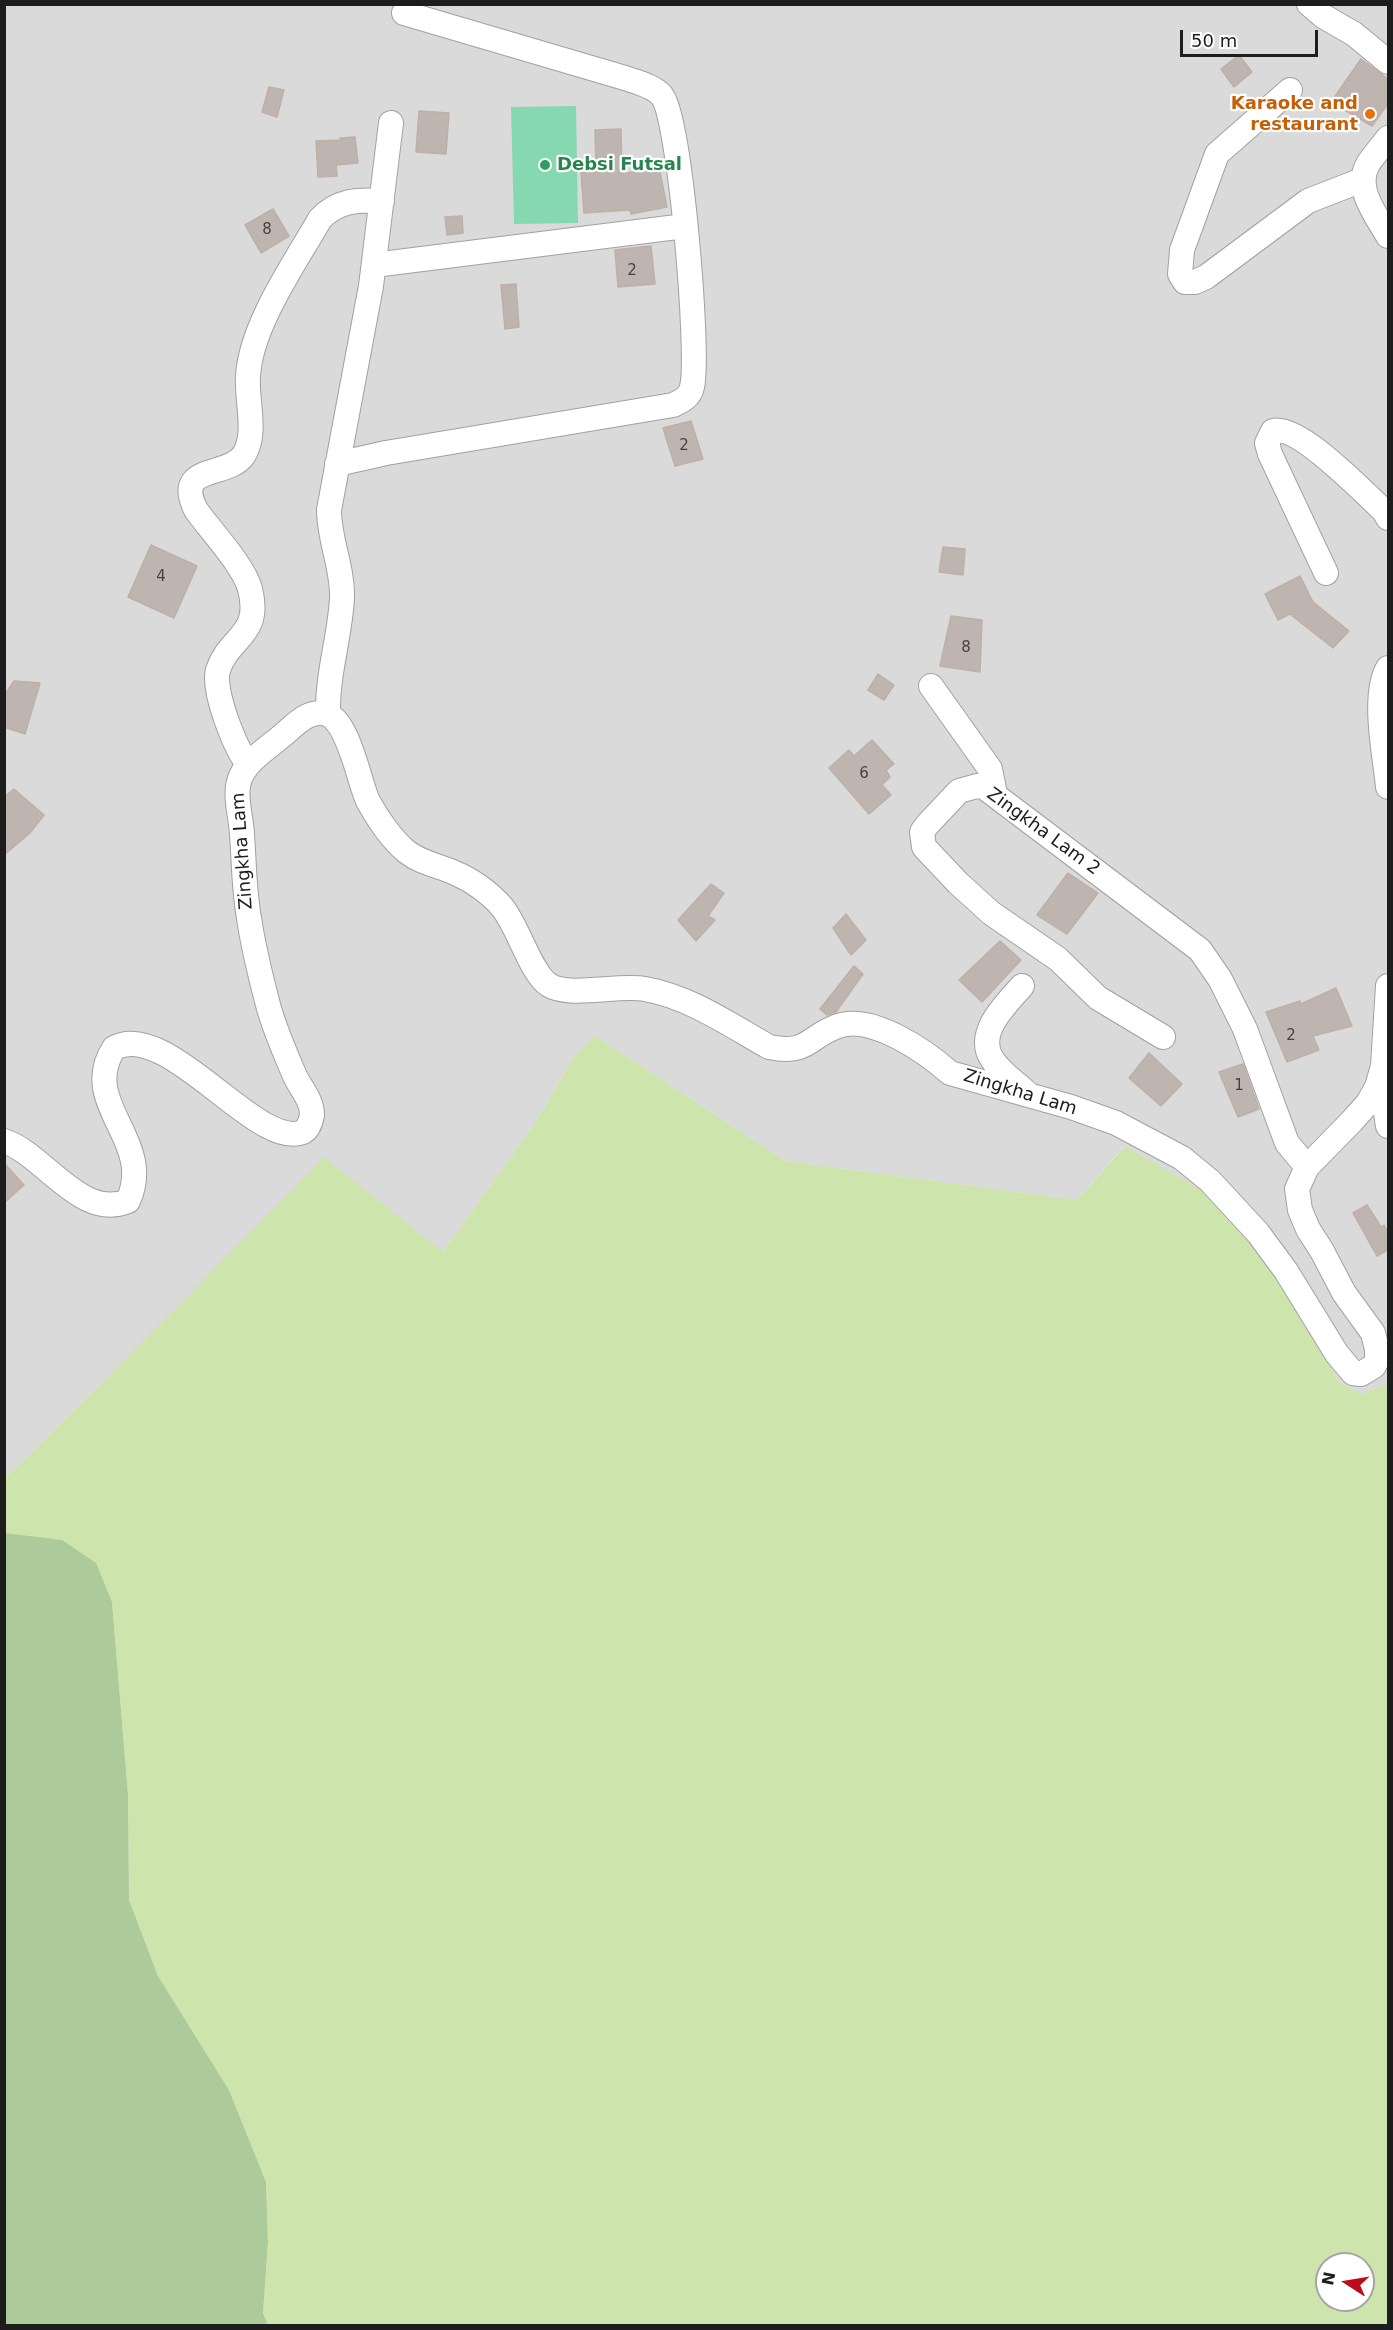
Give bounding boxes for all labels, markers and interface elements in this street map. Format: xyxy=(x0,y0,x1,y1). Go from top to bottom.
scale bar xyxy=(1183,18,1321,56)
text: 50 m xyxy=(1191,30,1237,51)
place label: Karaoke and restaurant xyxy=(1231,93,1358,136)
marker: Karaoke and restaurant xyxy=(1363,107,1377,121)
place label: Debsi Futsal xyxy=(557,154,682,176)
marker: Debsi Futsal xyxy=(538,158,552,172)
house number: 8 xyxy=(262,221,272,239)
house number: 2 xyxy=(627,262,637,280)
house number: 2 xyxy=(679,437,689,455)
house number: 4 xyxy=(156,568,166,586)
house number: 8 xyxy=(961,639,971,657)
house number: 6 xyxy=(859,765,869,783)
street label: Zingkha Lam 2 xyxy=(982,784,1104,880)
street label: Zingkha Lam xyxy=(228,792,258,910)
house number: 2 xyxy=(1286,1027,1296,1045)
street label: Zingkha Lam xyxy=(961,1066,1079,1120)
house number: 1 xyxy=(1234,1077,1244,1095)
north arrow xyxy=(1315,2252,1375,2312)
text: N xyxy=(1318,2270,1340,2287)

